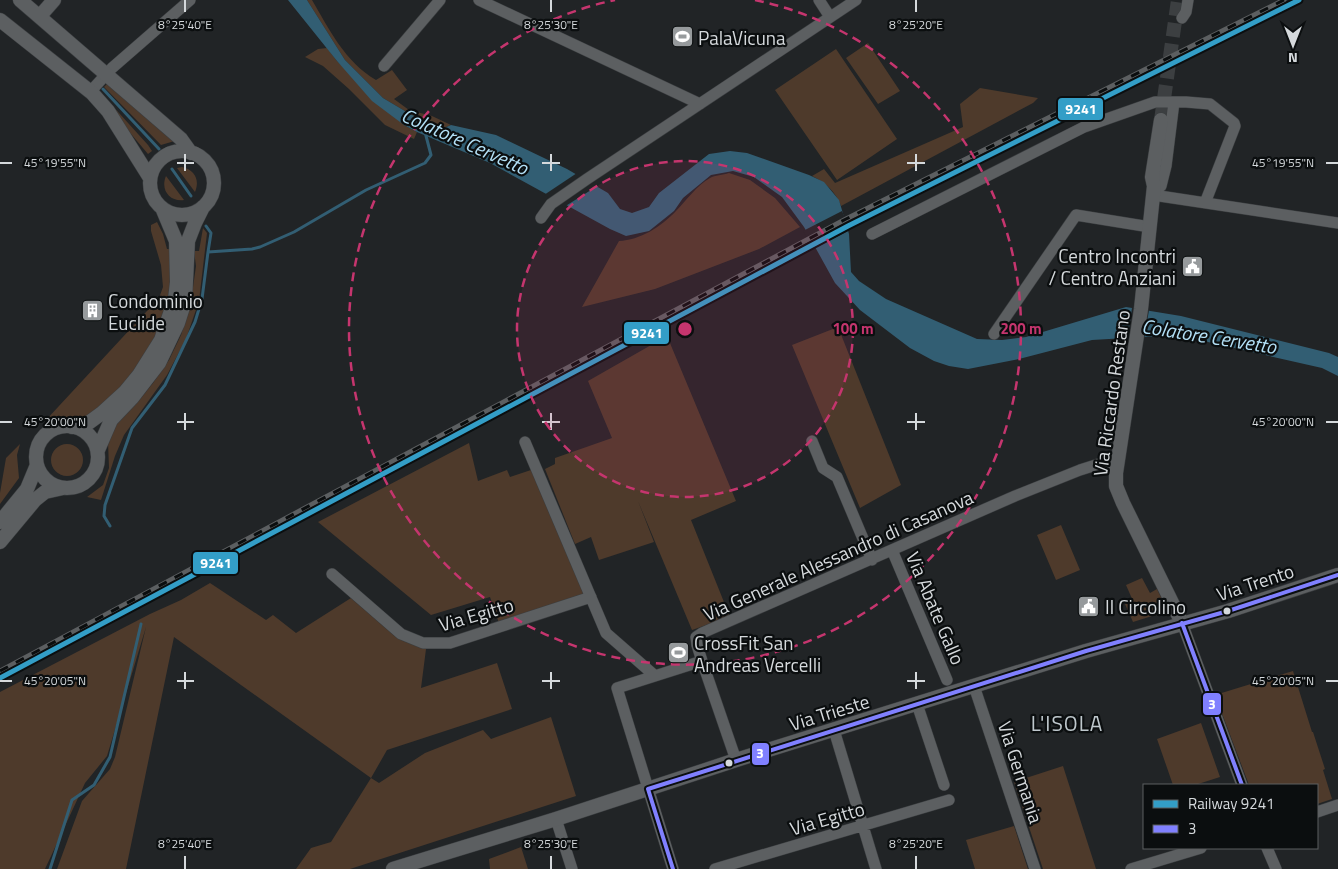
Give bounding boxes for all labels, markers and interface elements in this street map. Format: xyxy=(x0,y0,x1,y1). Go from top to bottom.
text: 8°25'40"E xyxy=(158,15,212,34)
text: 8°25'30"E xyxy=(524,15,578,34)
text: 8°25'20"E xyxy=(889,15,943,34)
north arrow xyxy=(1268,20,1318,70)
place label: PalaVicuna xyxy=(698,23,786,52)
sports icon: PalaVicuna xyxy=(670,25,694,49)
text: N xyxy=(1288,48,1298,69)
line badge: 9241 xyxy=(1057,97,1104,121)
text: 9241 xyxy=(1065,98,1097,119)
water label: Colatore Cervetto xyxy=(397,99,534,183)
text: 45°19'55"N xyxy=(24,153,86,172)
text: 45°19'55"N xyxy=(1252,153,1314,172)
place label: Centro Incontri / Centro Anziani xyxy=(1049,241,1176,292)
public building icon: Centro Incontri / Centro Anziani xyxy=(1180,254,1204,278)
place label: Condominio Euclide xyxy=(108,286,203,337)
building icon: Condominio Euclide xyxy=(80,299,104,323)
street label: Via Riccardo Restano xyxy=(1085,308,1137,478)
water label: Colatore Cervetto xyxy=(1139,310,1280,362)
text: 100 m xyxy=(832,317,874,340)
text: 200 m xyxy=(1000,317,1042,340)
centre of rings xyxy=(676,320,694,338)
line badge: 9241 xyxy=(623,321,670,345)
text: 9241 xyxy=(631,322,663,343)
text: 45°20'00"N xyxy=(24,412,86,431)
text: 45°20'00"N xyxy=(1252,412,1314,431)
street label: Via Generale Alessandro di Casanova xyxy=(698,482,978,628)
street label: Via Abate Gallo xyxy=(899,547,973,669)
line badge: 9241 xyxy=(192,551,239,575)
text: 9241 xyxy=(200,552,232,573)
street label: Via Trento xyxy=(1212,556,1298,608)
street label: Via Egitto xyxy=(435,590,517,638)
place label: Il Circolino xyxy=(1105,592,1186,621)
public building icon: Il Circolino xyxy=(1077,594,1101,618)
unlabelled marker xyxy=(1222,606,1232,616)
place label: CrossFit San Andreas Vercelli xyxy=(694,628,821,679)
sports icon: CrossFit San Andreas Vercelli xyxy=(666,641,690,665)
text: 45°20'05"N xyxy=(24,671,86,690)
text: 45°20'05"N xyxy=(1252,671,1314,690)
street label: Via Trieste xyxy=(785,686,873,738)
line badge: 3 xyxy=(1202,692,1222,716)
text: 3 xyxy=(1208,693,1216,714)
district label: L'ISOLA xyxy=(1031,707,1103,739)
street label: Via Germania xyxy=(991,717,1051,827)
line badge: 3 xyxy=(751,742,770,766)
text: 3 xyxy=(756,742,764,763)
unlabelled marker xyxy=(724,758,734,768)
legend xyxy=(1143,784,1318,849)
text: Railway 9241 xyxy=(1188,792,1274,815)
street label: Via Egitto xyxy=(786,794,868,842)
text: 3 xyxy=(1188,817,1196,840)
text: 8°25'40"E xyxy=(158,834,212,853)
text: 8°25'30"E xyxy=(524,834,578,853)
text: 8°25'20"E xyxy=(889,834,943,853)

